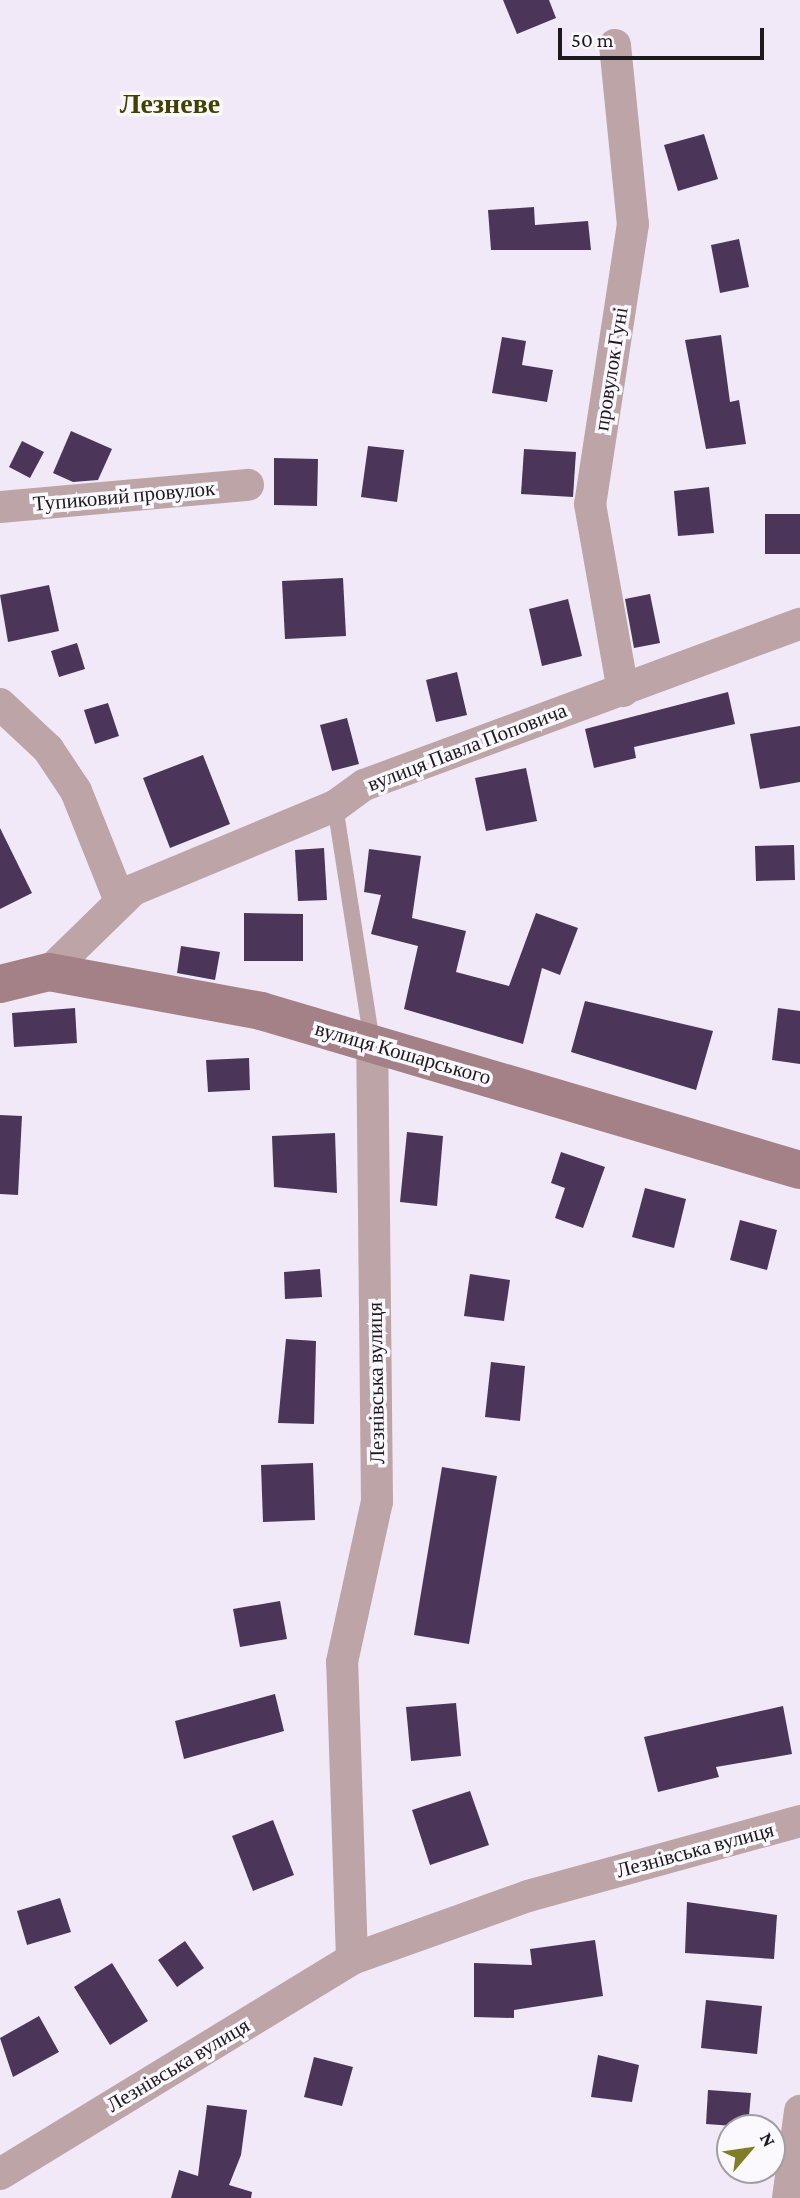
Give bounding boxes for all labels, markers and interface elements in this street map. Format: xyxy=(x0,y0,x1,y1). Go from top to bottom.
scale bar xyxy=(562,14,768,58)
text: 50 m xyxy=(571,28,614,52)
district label: Лезневе xyxy=(120,87,220,121)
street label: провулок Гуні xyxy=(589,305,633,433)
street label: Тупиковий провулок xyxy=(32,475,216,517)
street label: вулиця Павла Поповича xyxy=(364,697,570,797)
street label: вулиця Кошарського xyxy=(312,1016,494,1090)
street label: Лезнівська вулиця xyxy=(362,1302,390,1464)
street label: Лезнівська вулиця xyxy=(613,1817,777,1883)
street label: Лезнівська вулиця xyxy=(102,2012,254,2118)
north arrow xyxy=(716,2114,786,2184)
text: N xyxy=(756,2129,780,2150)

